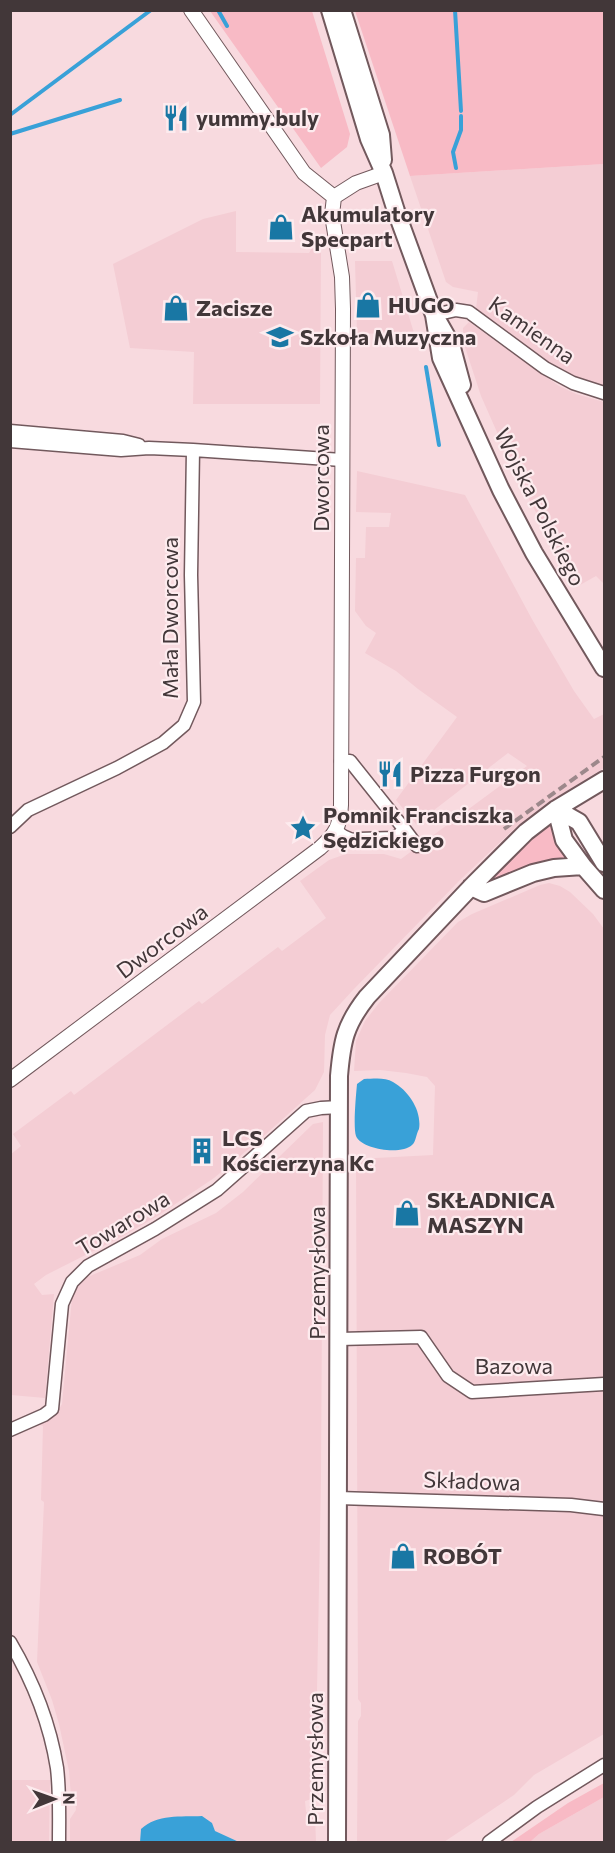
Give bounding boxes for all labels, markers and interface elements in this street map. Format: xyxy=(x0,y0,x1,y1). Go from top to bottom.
restaurant icon: yummy.buly xyxy=(161,103,191,133)
place label: yummy.buly xyxy=(196,104,319,131)
place label: Akumulatory Specpart xyxy=(301,200,435,252)
shop icon: Akumulatory Specpart xyxy=(266,212,296,242)
shop icon: HUGO xyxy=(353,290,383,320)
street label: Kamienna xyxy=(484,290,581,369)
place label: HUGO xyxy=(388,291,455,318)
shop icon: Zacisze xyxy=(161,293,191,323)
place label: Zacisze xyxy=(196,294,273,321)
school or university icon: Szkoła Muzyczna xyxy=(265,322,295,352)
place label: Szkoła Muzyczna xyxy=(300,323,476,350)
street label: Wojska Polskiego xyxy=(489,423,592,590)
street label: Dworcowa xyxy=(307,424,334,532)
street label: Mała Dworcowa xyxy=(156,537,183,699)
restaurant icon: Pizza Furgon xyxy=(375,759,405,789)
place label: Pizza Furgon xyxy=(410,760,541,787)
place label: Pomnik Franciszka Sędzickiego xyxy=(323,801,513,853)
place icon: Pomnik Franciszka Sędzickiego xyxy=(288,813,318,843)
street label: Dworcowa xyxy=(111,897,213,984)
place label: LCS Kościerzyna Kc xyxy=(222,1124,374,1176)
building icon: LCS Kościerzyna Kc xyxy=(187,1136,217,1166)
street label: Towarowa xyxy=(71,1184,174,1261)
place label: SKŁADNICA MASZYN xyxy=(427,1186,555,1238)
shop icon: SKŁADNICA MASZYN xyxy=(392,1198,422,1228)
street label: Przemysłowa xyxy=(303,1206,330,1340)
street label: Bazowa xyxy=(475,1352,553,1379)
street label: Składowa xyxy=(423,1465,521,1496)
shop icon: ROBÓT xyxy=(388,1541,418,1571)
place label: ROBÓT xyxy=(423,1542,502,1569)
street label: Przemysłowa xyxy=(301,1692,328,1826)
north arrow xyxy=(24,1769,84,1829)
text: N xyxy=(60,1793,79,1805)

